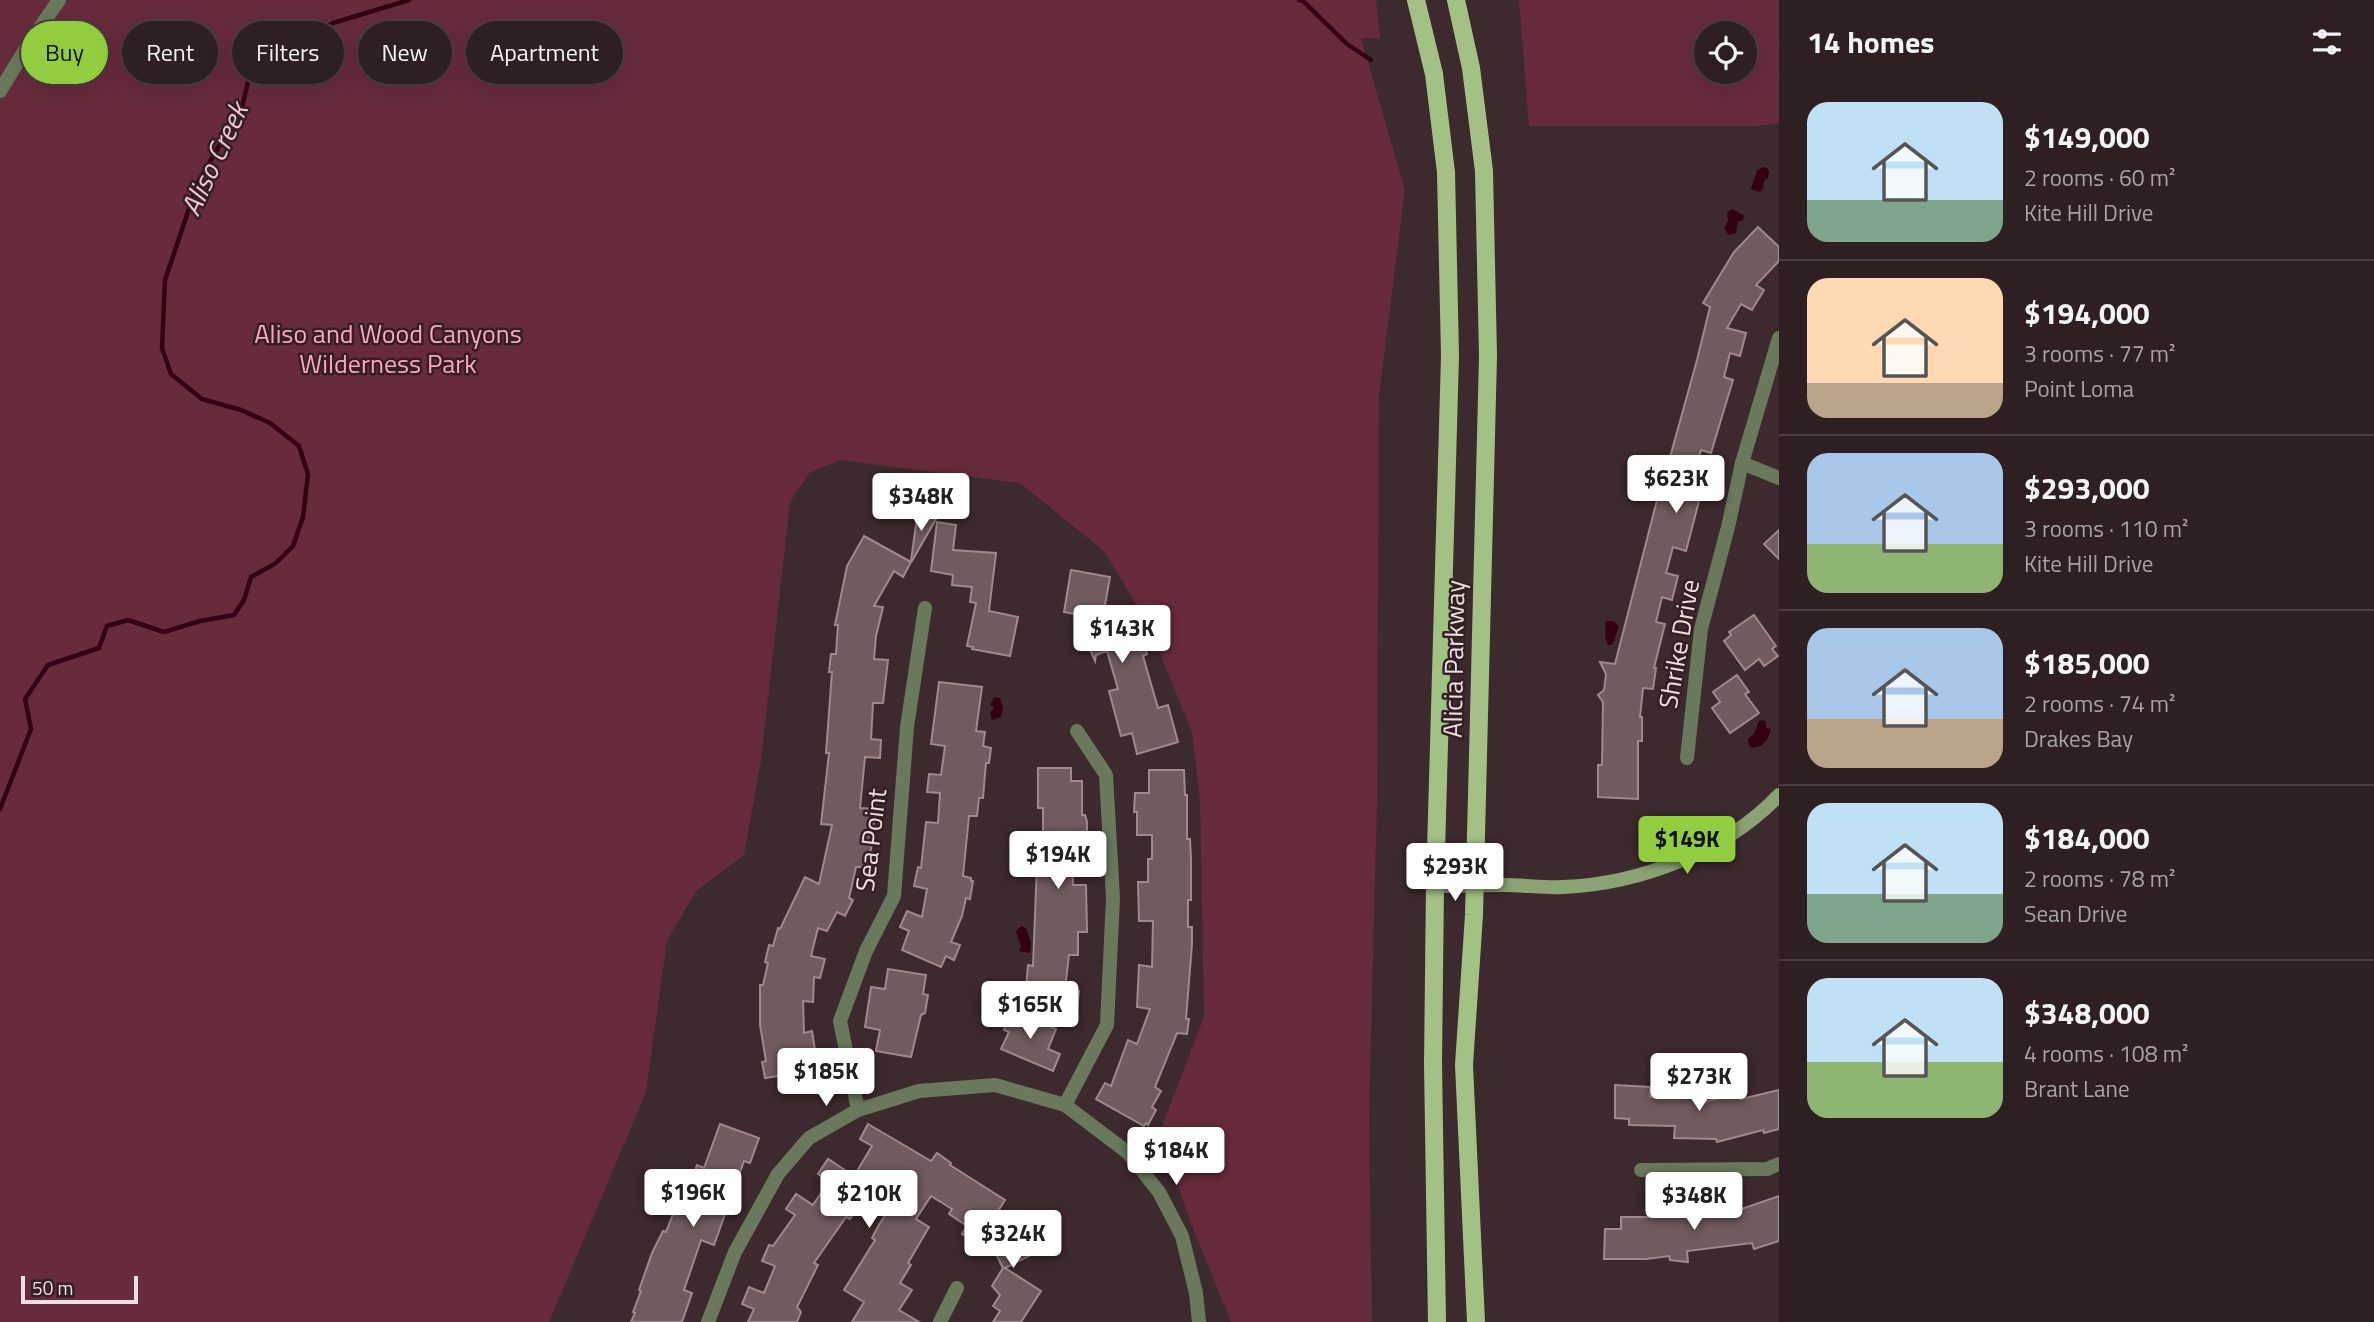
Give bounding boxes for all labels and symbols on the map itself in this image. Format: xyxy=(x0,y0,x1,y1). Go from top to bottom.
water label: Aliso Creek xyxy=(169,92,260,222)
park label: Aliso and Wood Canyons Wilderness Park xyxy=(254,314,522,383)
pin: $623K xyxy=(1627,456,1725,515)
pin: $348K xyxy=(872,474,970,533)
street label: Shrike Drive xyxy=(1648,576,1709,712)
street label: Alicia Parkway xyxy=(1433,580,1474,738)
pin: $143K xyxy=(1073,606,1171,665)
street label: Sea Point xyxy=(845,786,896,894)
pin: $149K xyxy=(1638,816,1736,876)
pin: $194K xyxy=(1009,832,1107,891)
pin: $293K xyxy=(1406,844,1504,903)
pin: $165K xyxy=(981,982,1079,1041)
pin: $185K xyxy=(777,1048,875,1108)
pin: $273K xyxy=(1650,1054,1748,1113)
pin: $184K xyxy=(1127,1128,1225,1187)
pin: $196K xyxy=(644,1170,742,1229)
pin: $210K xyxy=(820,1170,918,1230)
pin: $348K xyxy=(1645,1172,1743,1232)
pin: $324K xyxy=(964,1210,1062,1270)
scale bar xyxy=(21,1273,138,1305)

